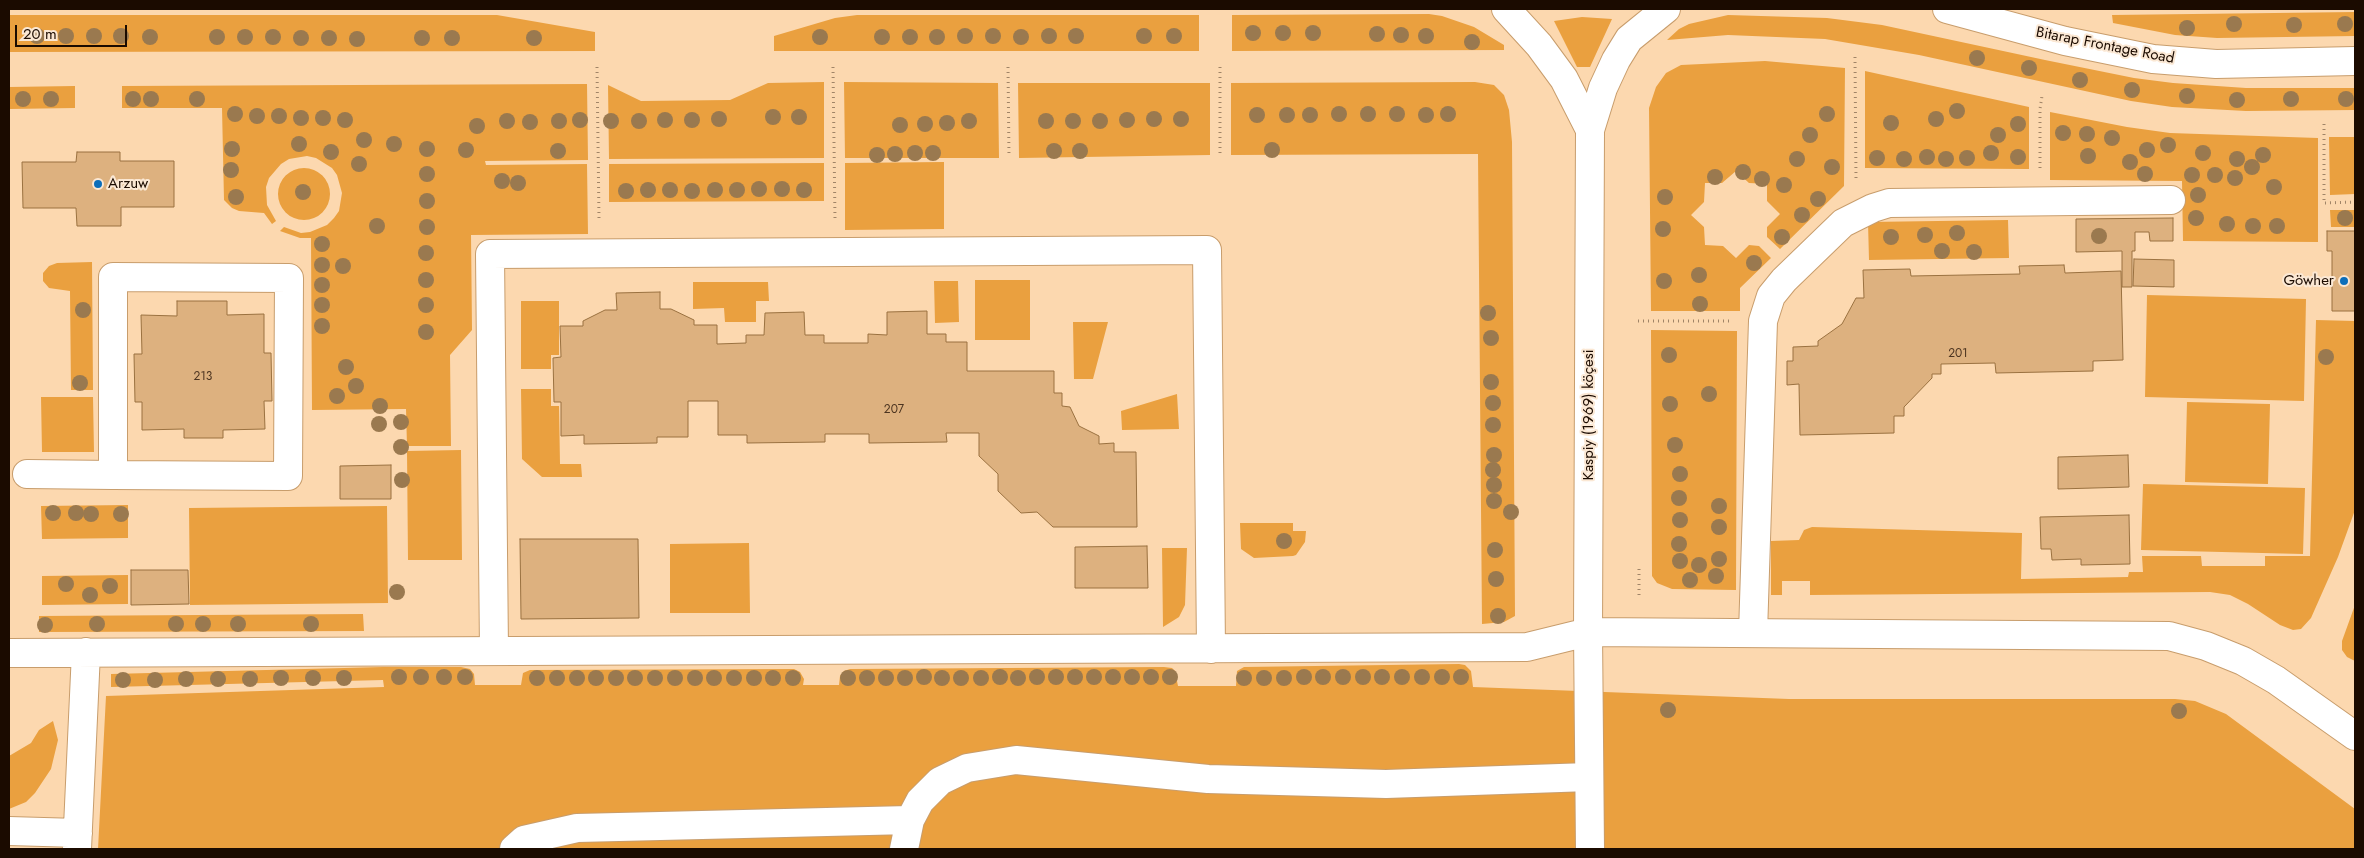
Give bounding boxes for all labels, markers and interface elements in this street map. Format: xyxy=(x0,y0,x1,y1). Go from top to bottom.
scale bar xyxy=(18,15,130,47)
text: 20 m xyxy=(23,23,57,45)
street label: Bitarap Frontage Road xyxy=(2034,24,2176,68)
place label: Arzuw xyxy=(108,175,148,193)
marker: Arzuw xyxy=(92,178,104,190)
place label: Göwher xyxy=(2283,272,2334,290)
marker: Göwher xyxy=(2338,275,2350,287)
house number: 201 xyxy=(1948,347,1968,361)
street label: Kaspiy (1969) köçesi xyxy=(1580,349,1598,481)
house number: 213 xyxy=(194,370,212,384)
house number: 207 xyxy=(884,403,904,417)

